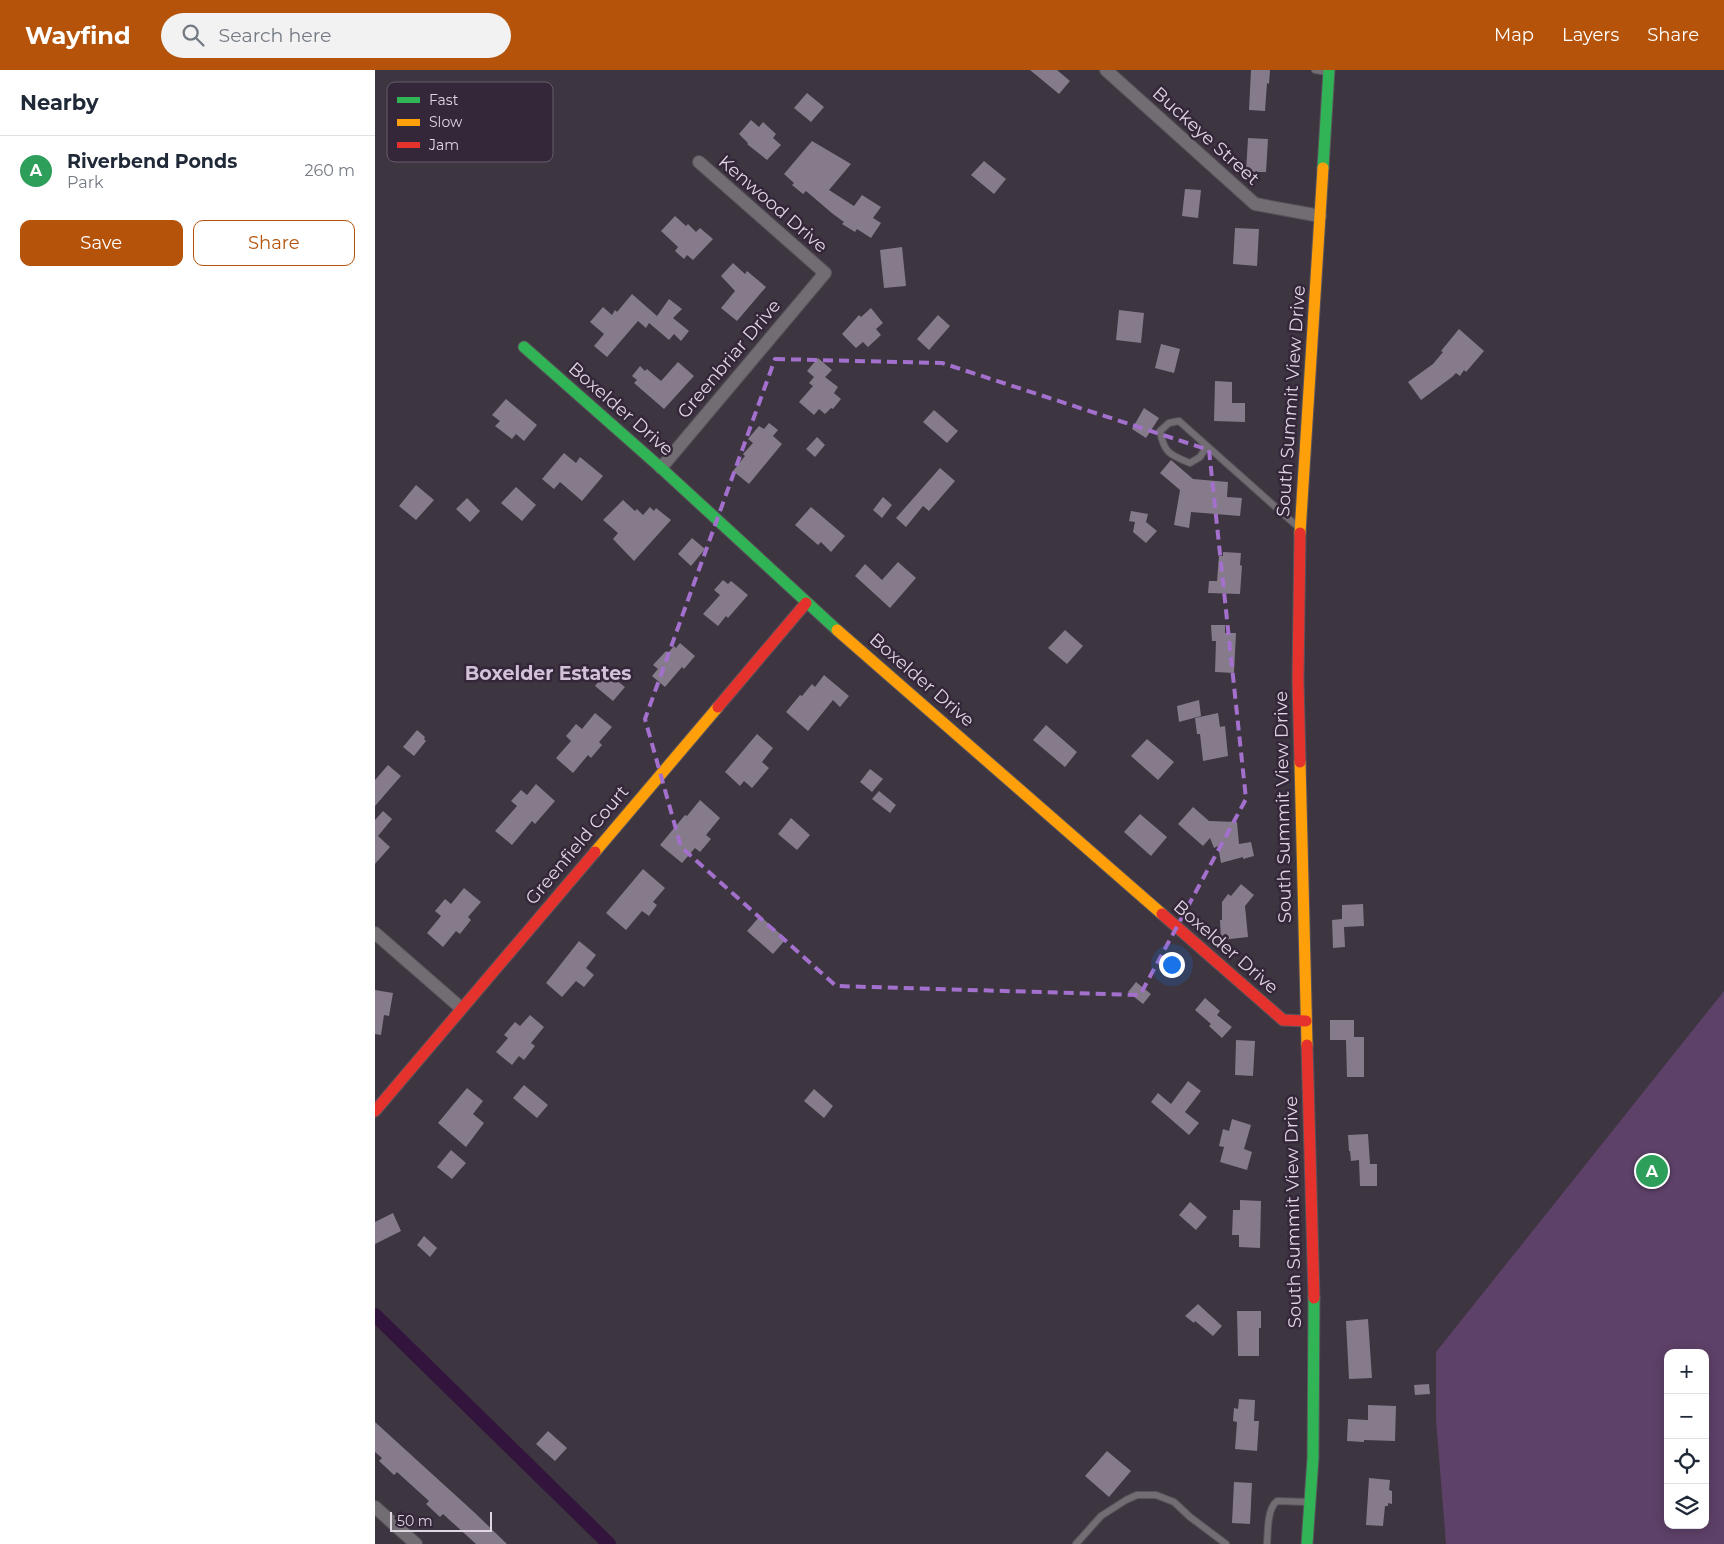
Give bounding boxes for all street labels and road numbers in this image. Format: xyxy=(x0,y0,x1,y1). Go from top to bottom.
street label: Buckeye Street xyxy=(1148,82,1264,190)
street label: Kenwood Drive xyxy=(714,151,832,257)
street label: South Summit View Drive xyxy=(1272,284,1310,518)
street label: Greenbriar Drive xyxy=(673,295,785,423)
street label: Boxelder Drive xyxy=(564,357,678,461)
street label: Boxelder Drive xyxy=(865,628,979,732)
street label: South Summit View Drive xyxy=(1270,691,1296,923)
street label: Greenfield Court xyxy=(521,781,633,909)
street label: Boxelder Drive xyxy=(1169,895,1283,999)
street label: South Summit View Drive xyxy=(1280,1096,1306,1328)

